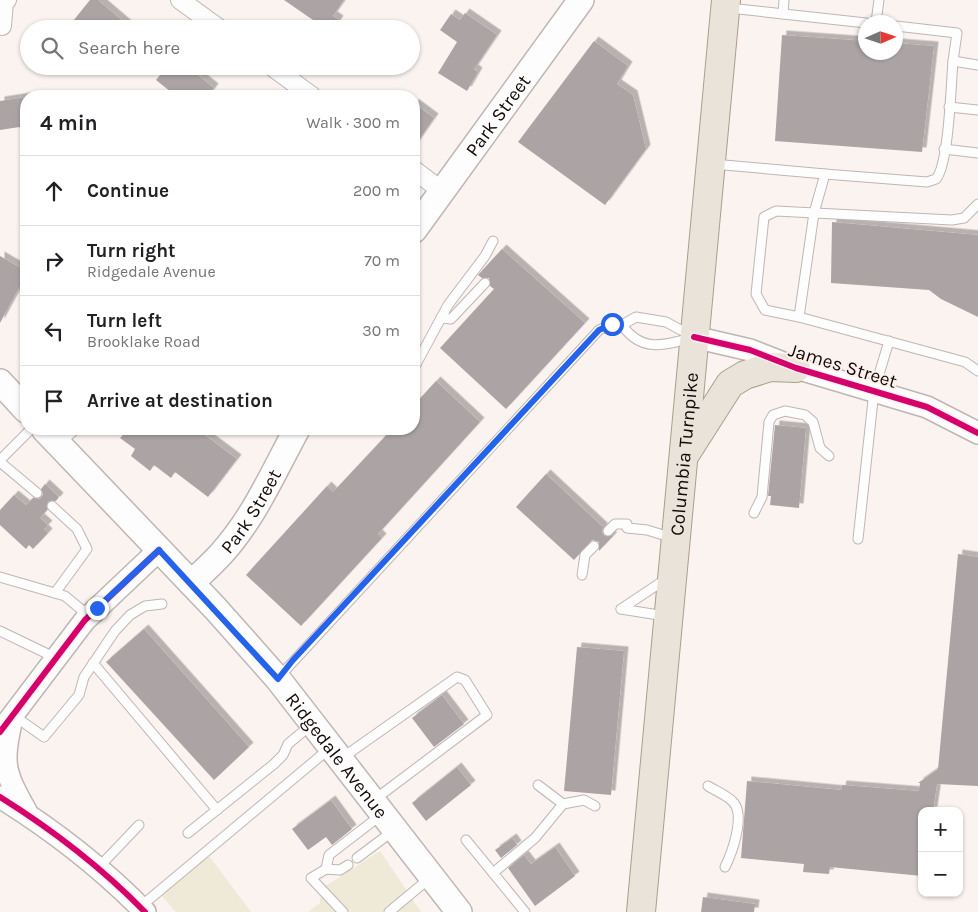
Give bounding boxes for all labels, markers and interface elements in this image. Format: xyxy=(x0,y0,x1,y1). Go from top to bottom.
north arrow xyxy=(858,15,903,60)
search box xyxy=(20,20,420,75)
icon: search xyxy=(38,34,66,62)
text: Search here xyxy=(78,37,180,59)
street label: Park Street xyxy=(461,71,535,161)
text: 4 min xyxy=(40,111,98,135)
text: Walk · 300 m xyxy=(306,113,400,132)
icon: ahead xyxy=(40,177,68,205)
text: Continue xyxy=(87,180,169,202)
text: 200 m xyxy=(353,181,400,200)
text: Turn right xyxy=(87,240,176,262)
icon: right xyxy=(40,247,68,275)
text: 70 m xyxy=(364,251,400,270)
text: Ridgedale Avenue xyxy=(87,262,216,281)
text: Turn left xyxy=(87,310,162,332)
route start xyxy=(601,313,624,336)
icon: left xyxy=(40,317,68,345)
text: 30 m xyxy=(362,321,400,340)
text: Brooklake Road xyxy=(87,332,200,351)
street label: James Street xyxy=(786,339,900,393)
street label: Columbia Turnpike xyxy=(666,371,703,537)
icon: arrive xyxy=(40,387,68,415)
text: Arrive at destination xyxy=(87,390,273,412)
street label: Park Street xyxy=(216,466,286,558)
route end xyxy=(86,597,109,620)
street label: Ridgedale Avenue xyxy=(281,689,392,823)
map controls xyxy=(918,807,963,897)
button: + xyxy=(918,807,963,852)
button: − xyxy=(918,852,963,897)

